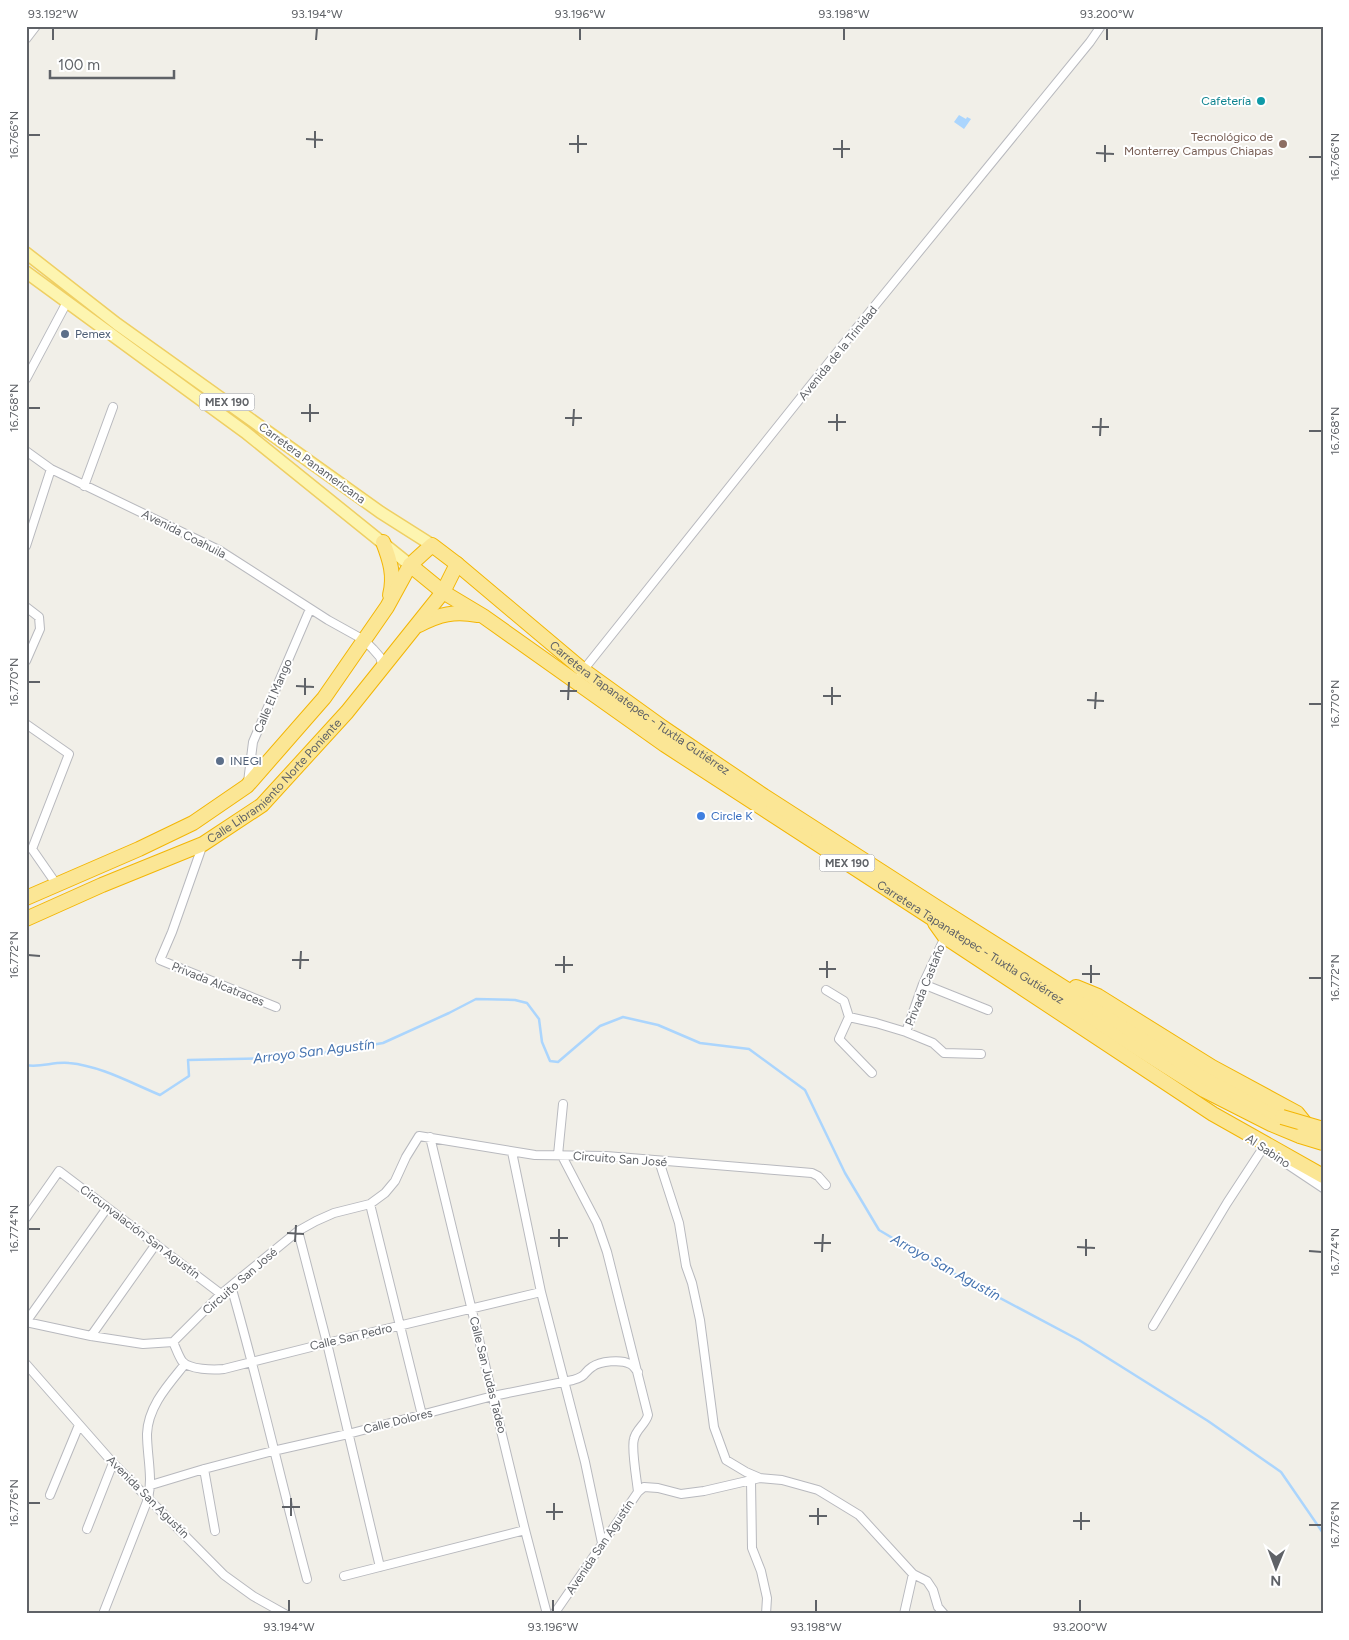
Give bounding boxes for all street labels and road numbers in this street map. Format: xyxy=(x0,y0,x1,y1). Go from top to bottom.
street label: Avenida de la Trinidad xyxy=(796,303,880,403)
road number: MEX 190 xyxy=(200,394,254,411)
street label: Carretera Panamericana xyxy=(256,420,368,506)
street label: Avenida Coahuila xyxy=(139,507,229,561)
street label: Carretera Tapanatepec - Tuxtla Gutiérrez xyxy=(547,638,732,778)
street label: Calle El Mango xyxy=(251,657,295,735)
street label: Calle Libramiento Norte Poniente xyxy=(204,716,345,846)
road number: MEX 190 xyxy=(820,854,874,871)
street label: Carretera Tapanatepec - Tuxtla Gutiérrez xyxy=(874,877,1067,1007)
street label: Privada Castaño xyxy=(902,942,948,1028)
street label: Privada Alcatraces xyxy=(170,959,267,1009)
street label: Al Sabino xyxy=(1243,1131,1293,1171)
street label: Circuito San José xyxy=(572,1149,668,1169)
street label: Circunvalación San Agustín xyxy=(77,1182,203,1282)
street label: Circuito San José xyxy=(200,1244,281,1317)
street label: Calle San Judas Tadeo xyxy=(467,1315,509,1435)
street label: Calle San Pedro xyxy=(308,1321,394,1353)
street label: Calle Dolores xyxy=(362,1406,434,1436)
street label: Avenida San Agustín xyxy=(104,1453,192,1541)
street label: Avenida San Agustín xyxy=(563,1497,637,1597)

